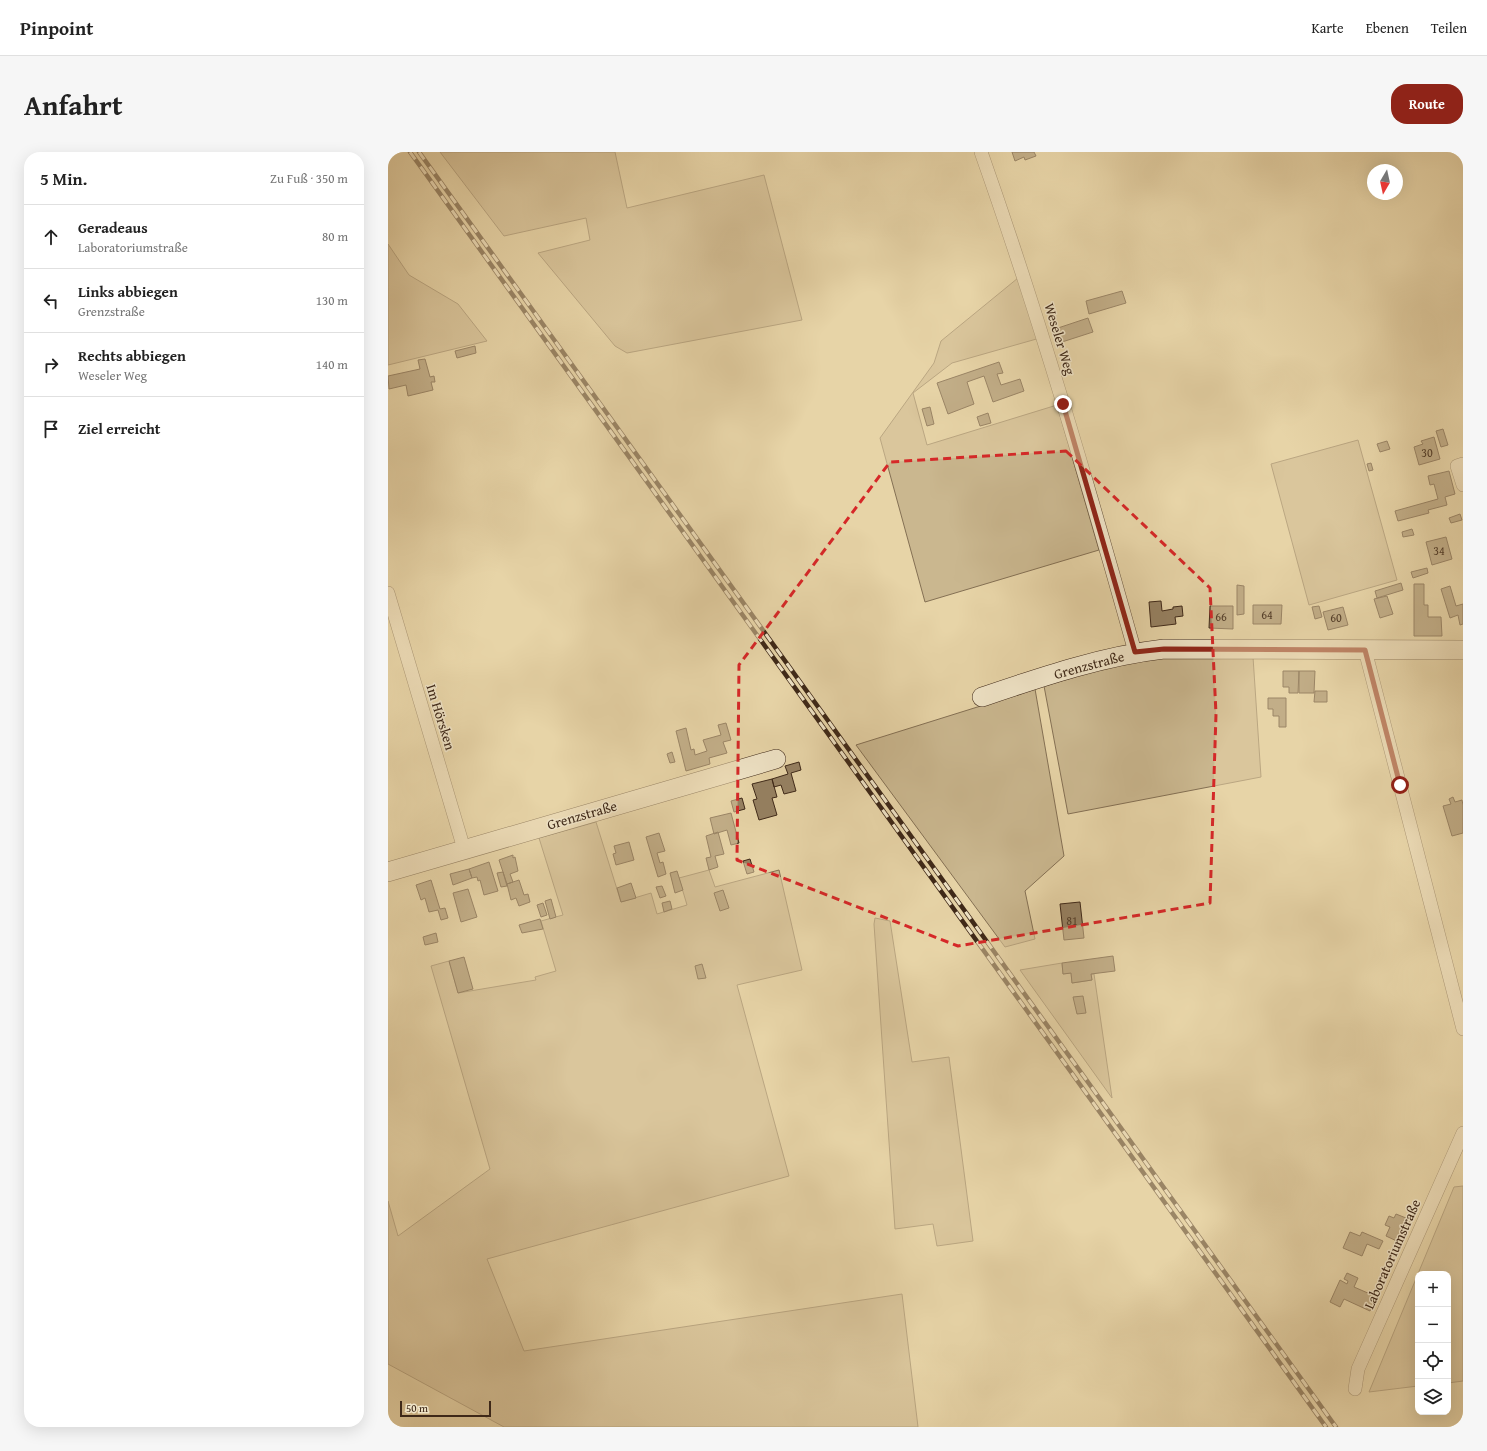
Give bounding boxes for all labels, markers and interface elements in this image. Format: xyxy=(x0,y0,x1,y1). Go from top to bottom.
text: Pinpoint xyxy=(20,14,93,42)
text: Karte xyxy=(1311,18,1344,38)
text: Ebenen xyxy=(1366,18,1409,38)
text: Teilen xyxy=(1431,18,1467,38)
text: Anfahrt xyxy=(24,84,123,125)
button: Route xyxy=(1391,84,1463,124)
north arrow xyxy=(1367,164,1403,200)
text: 5 Min. xyxy=(40,166,87,191)
text: Zu Fuß · 350 m xyxy=(270,169,348,188)
text: Geradeaus xyxy=(78,217,148,238)
icon: ahead xyxy=(40,226,62,248)
text: 80 m xyxy=(322,227,348,246)
text: Laboratoriumstraße xyxy=(78,238,188,257)
text: Links abbiegen xyxy=(78,281,178,302)
icon: left xyxy=(40,290,62,312)
text: 130 m xyxy=(316,291,348,310)
street label: Weseler Weg xyxy=(1040,301,1080,377)
text: Grenzstraße xyxy=(78,302,145,321)
text: Rechts abbiegen xyxy=(78,345,186,366)
icon: right xyxy=(40,354,62,376)
text: 140 m xyxy=(316,355,348,374)
text: Weseler Weg xyxy=(78,366,147,385)
route end xyxy=(1054,395,1072,413)
icon: arrive xyxy=(40,418,62,440)
text: Ziel erreicht xyxy=(78,418,160,439)
house number: 30 xyxy=(1421,444,1433,461)
house number: 34 xyxy=(1433,542,1445,559)
house number: 64 xyxy=(1261,606,1273,623)
house number: 66 xyxy=(1215,608,1227,625)
house number: 60 xyxy=(1330,609,1342,626)
street label: Grenzstraße xyxy=(1052,646,1127,684)
street label: Im Hörsken xyxy=(422,682,461,752)
route start xyxy=(1391,776,1409,794)
street label: Grenzstraße xyxy=(545,795,620,835)
house number: 81 xyxy=(1066,912,1078,929)
street label: Laboratoriumstraße xyxy=(1359,1195,1425,1312)
map controls xyxy=(1415,1271,1451,1415)
button: + xyxy=(1415,1271,1451,1307)
button: − xyxy=(1415,1307,1451,1343)
button: locate xyxy=(1415,1343,1451,1379)
button: layers xyxy=(1415,1379,1451,1415)
scale bar xyxy=(400,1399,491,1418)
text: 50 m xyxy=(406,1400,428,1416)

